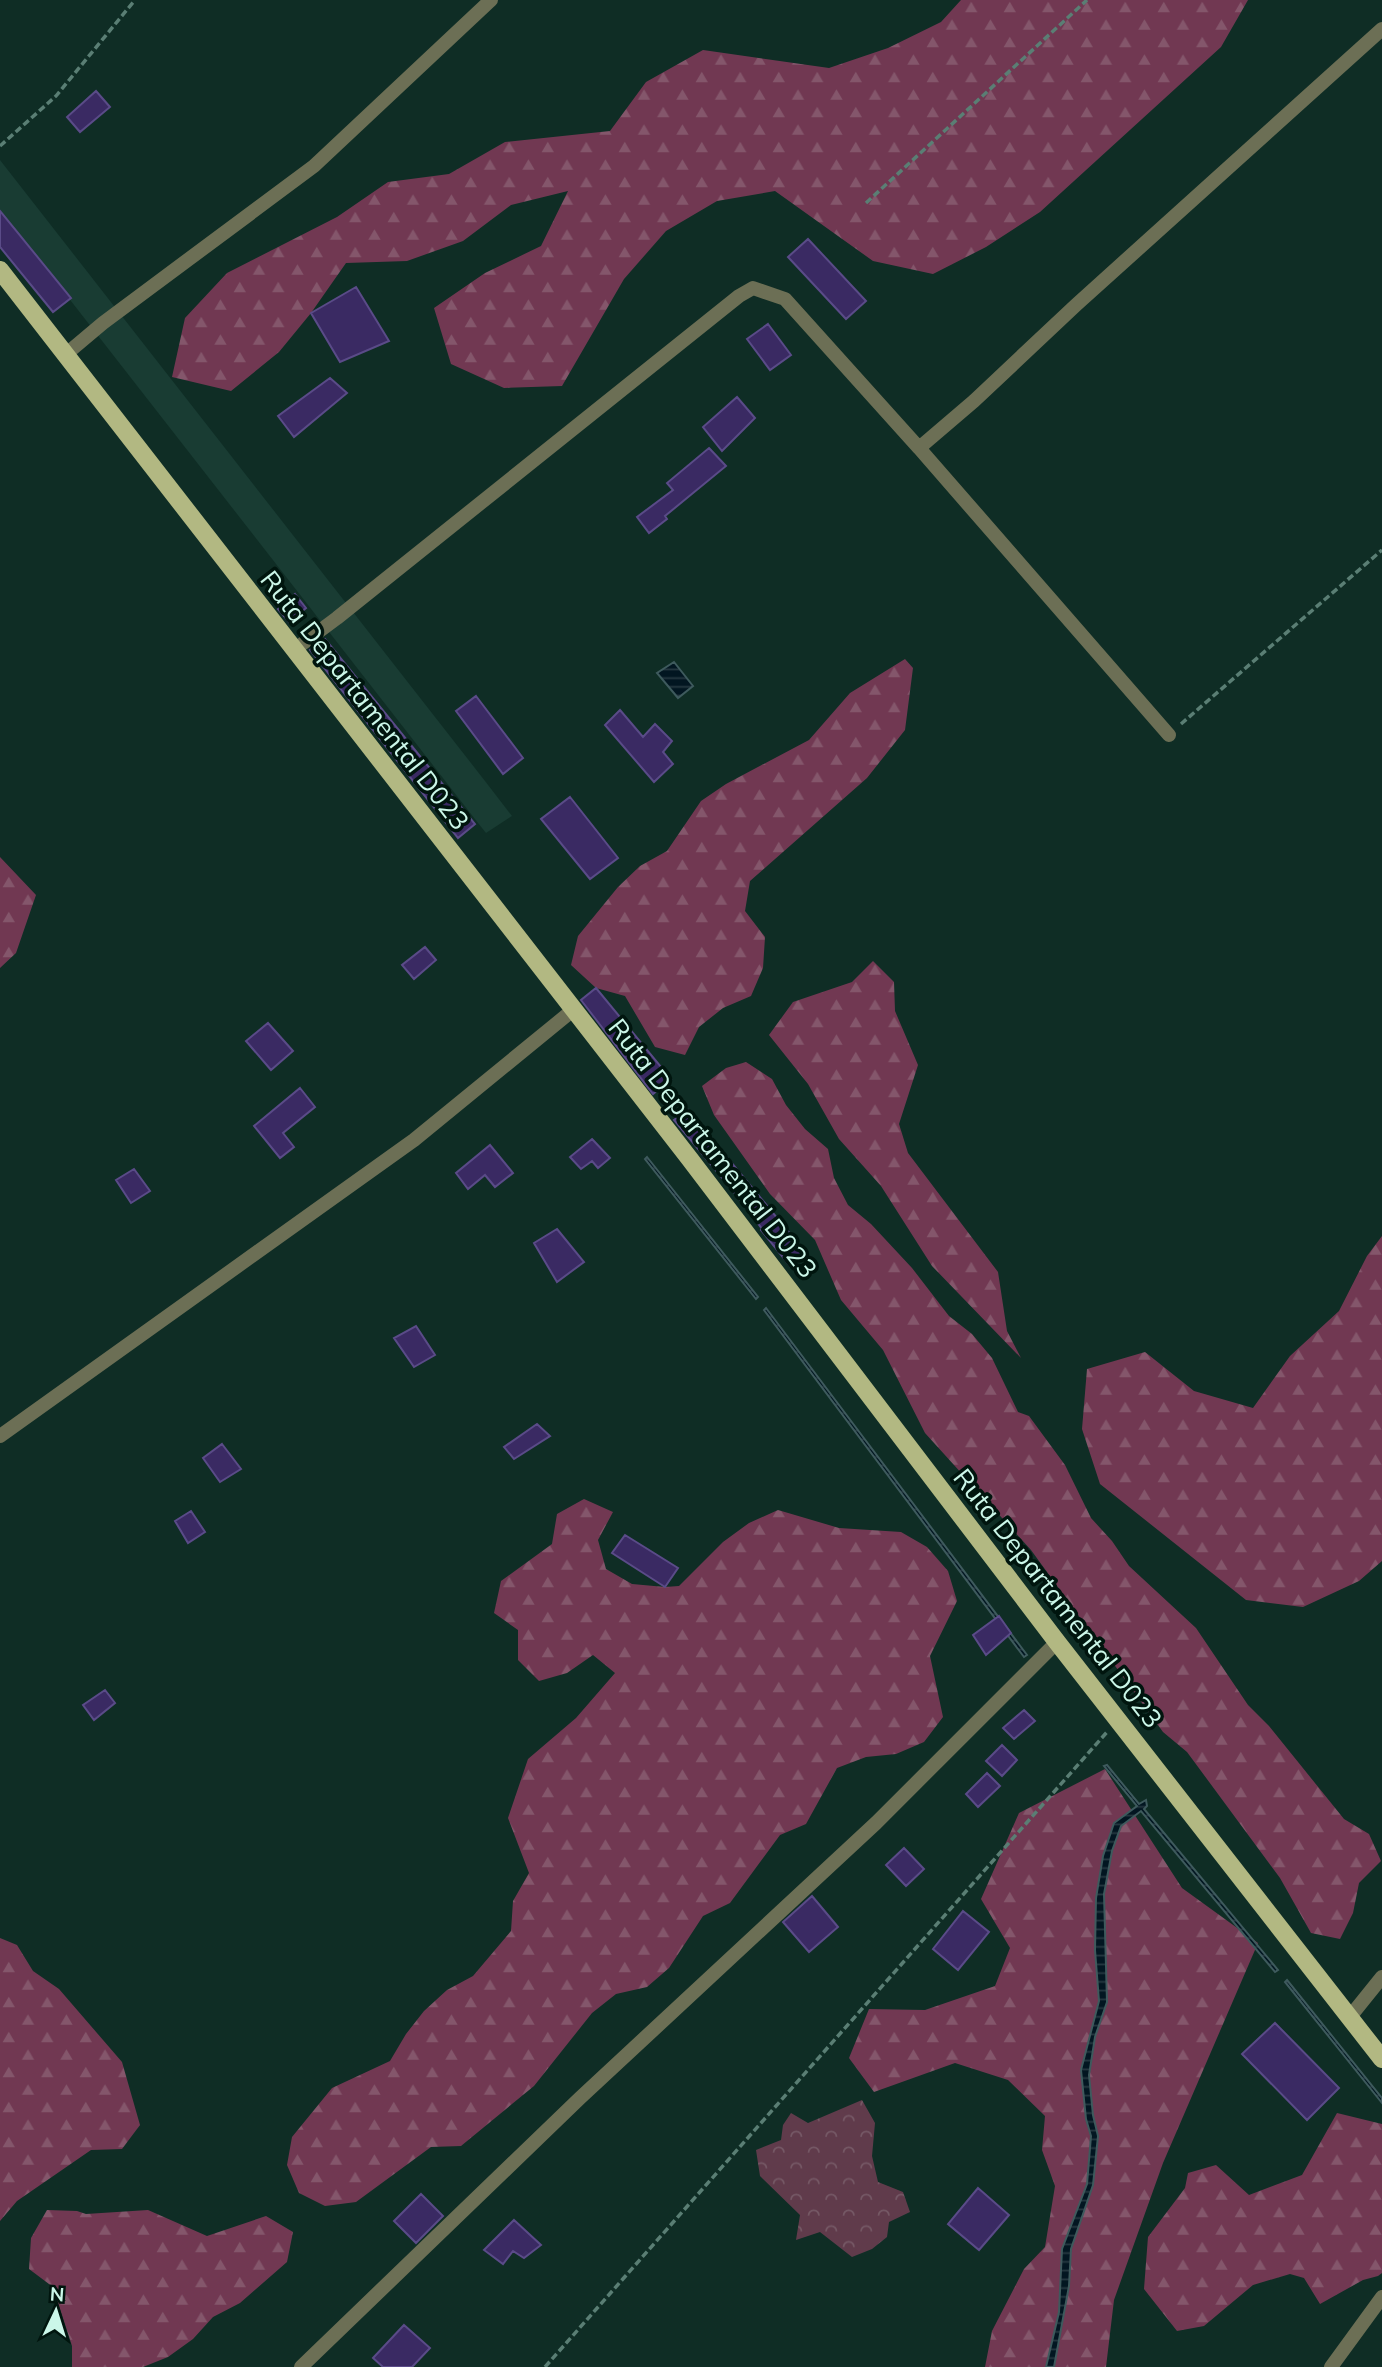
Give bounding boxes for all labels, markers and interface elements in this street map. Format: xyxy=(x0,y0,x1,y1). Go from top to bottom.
street label: Ruta Departamental D023 xyxy=(253,564,477,836)
street label: Ruta Departamental D023 xyxy=(601,1012,825,1284)
street label: Ruta Departamental D023 xyxy=(946,1462,1170,1734)
north arrow xyxy=(21,2276,91,2346)
text: N xyxy=(49,2282,65,2307)

